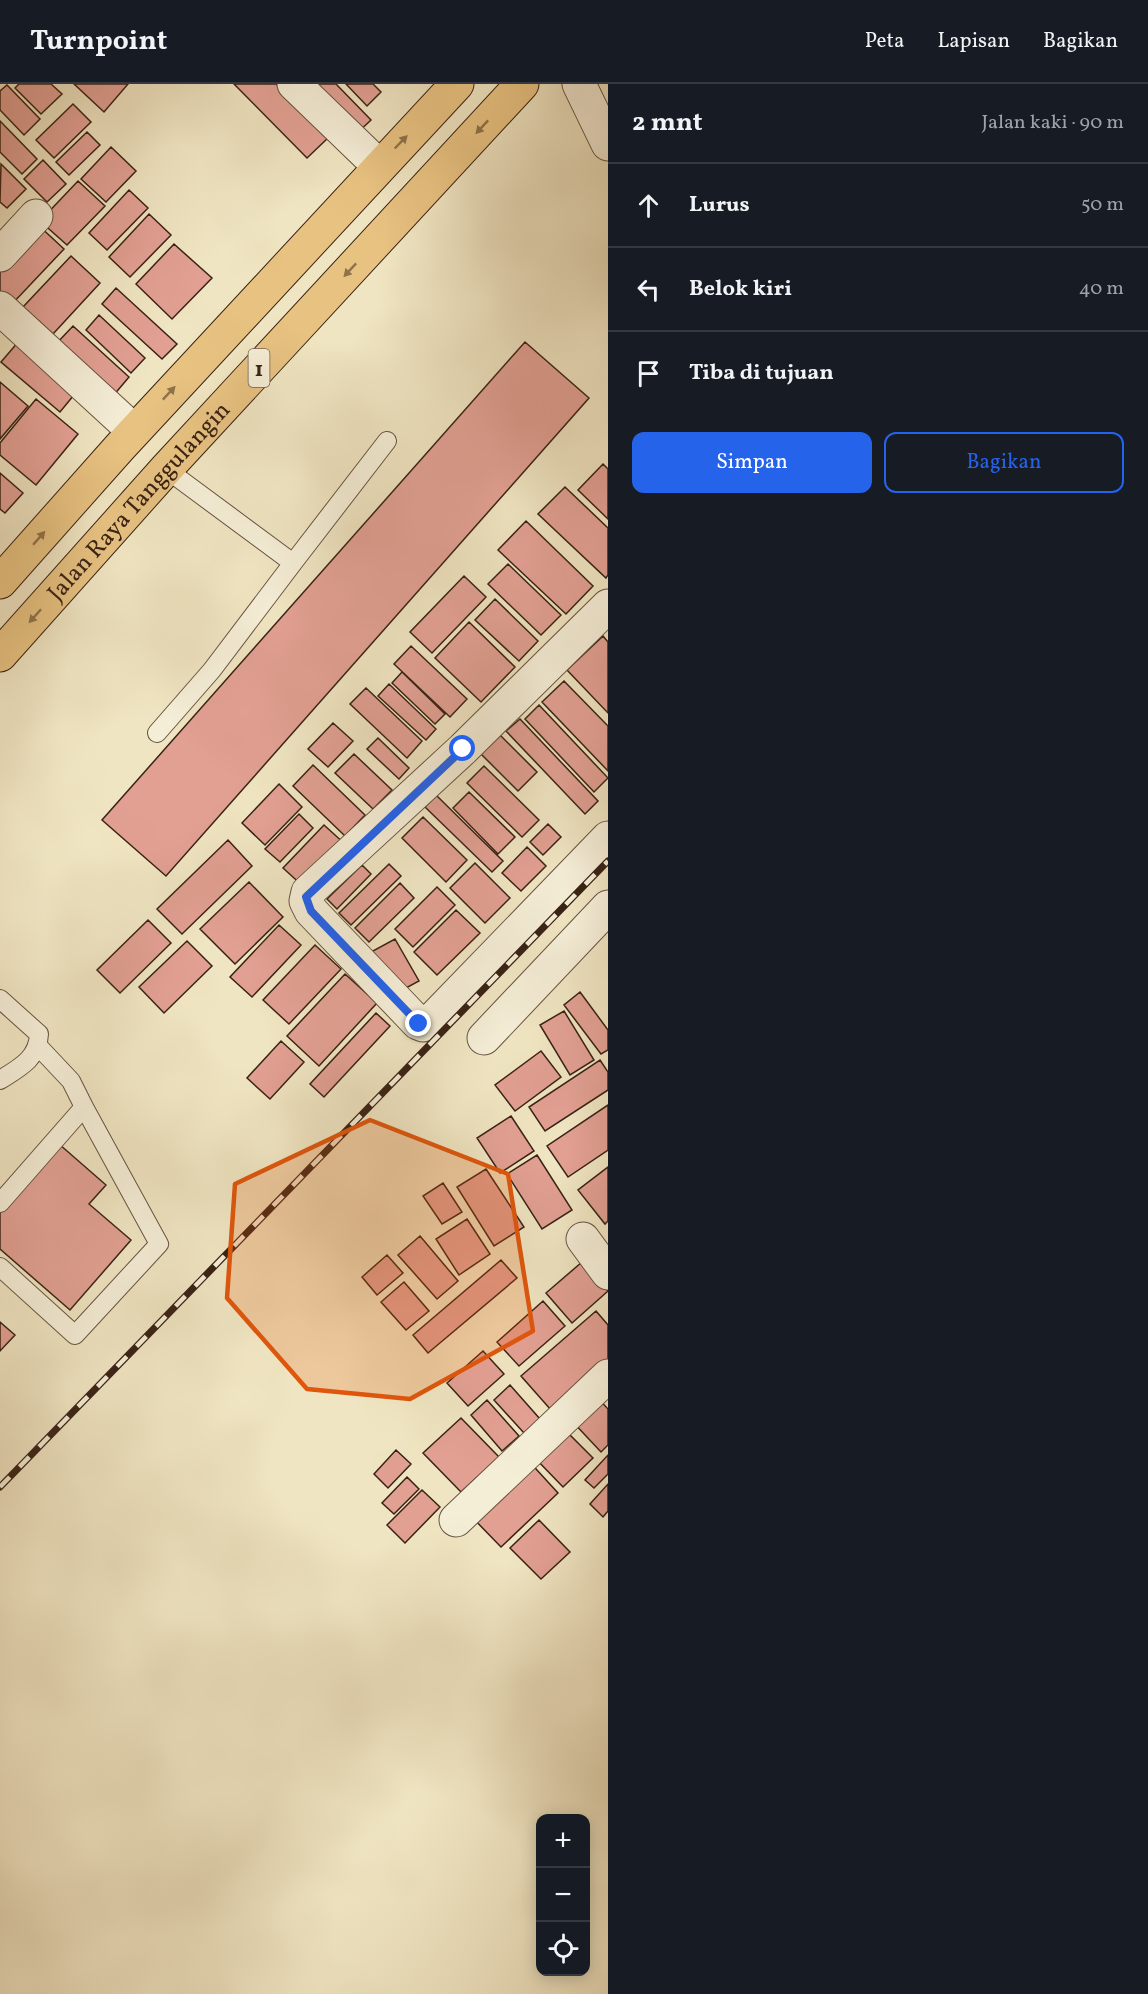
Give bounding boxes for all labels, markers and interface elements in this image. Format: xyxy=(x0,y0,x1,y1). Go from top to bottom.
text: Turnpoint xyxy=(30,22,167,61)
text: Peta xyxy=(865,27,904,56)
text: Lapisan xyxy=(937,27,1010,56)
text: Bagikan xyxy=(1043,27,1118,56)
text: 2 mnt xyxy=(632,105,703,141)
text: Jalan kaki · 90 m xyxy=(981,109,1124,137)
one-way arrow xyxy=(476,119,489,134)
one-way arrow xyxy=(394,136,408,150)
icon: ahead xyxy=(632,189,665,222)
text: Lurus xyxy=(689,190,750,221)
text: 50 m xyxy=(1081,191,1124,219)
one-way arrow xyxy=(344,262,357,277)
icon: left xyxy=(632,273,665,306)
text: Belok kiri xyxy=(689,274,792,305)
text: 40 m xyxy=(1079,275,1124,303)
road number: 1 xyxy=(248,349,270,387)
icon: arrive xyxy=(632,357,665,390)
text: Tiba di tujuan xyxy=(689,358,834,389)
one-way arrow xyxy=(162,386,175,401)
street label: Jalan Raya Tanggulangin xyxy=(40,395,239,610)
button: Simpan xyxy=(632,432,872,493)
button: Bagikan xyxy=(884,432,1124,493)
one-way arrow xyxy=(32,531,45,546)
one-way arrow xyxy=(29,608,42,623)
route start xyxy=(449,735,475,761)
route end xyxy=(405,1010,431,1036)
map controls xyxy=(536,1814,590,1976)
button: + xyxy=(536,1814,590,1868)
button: − xyxy=(536,1868,590,1922)
button: locate xyxy=(536,1922,590,1976)

